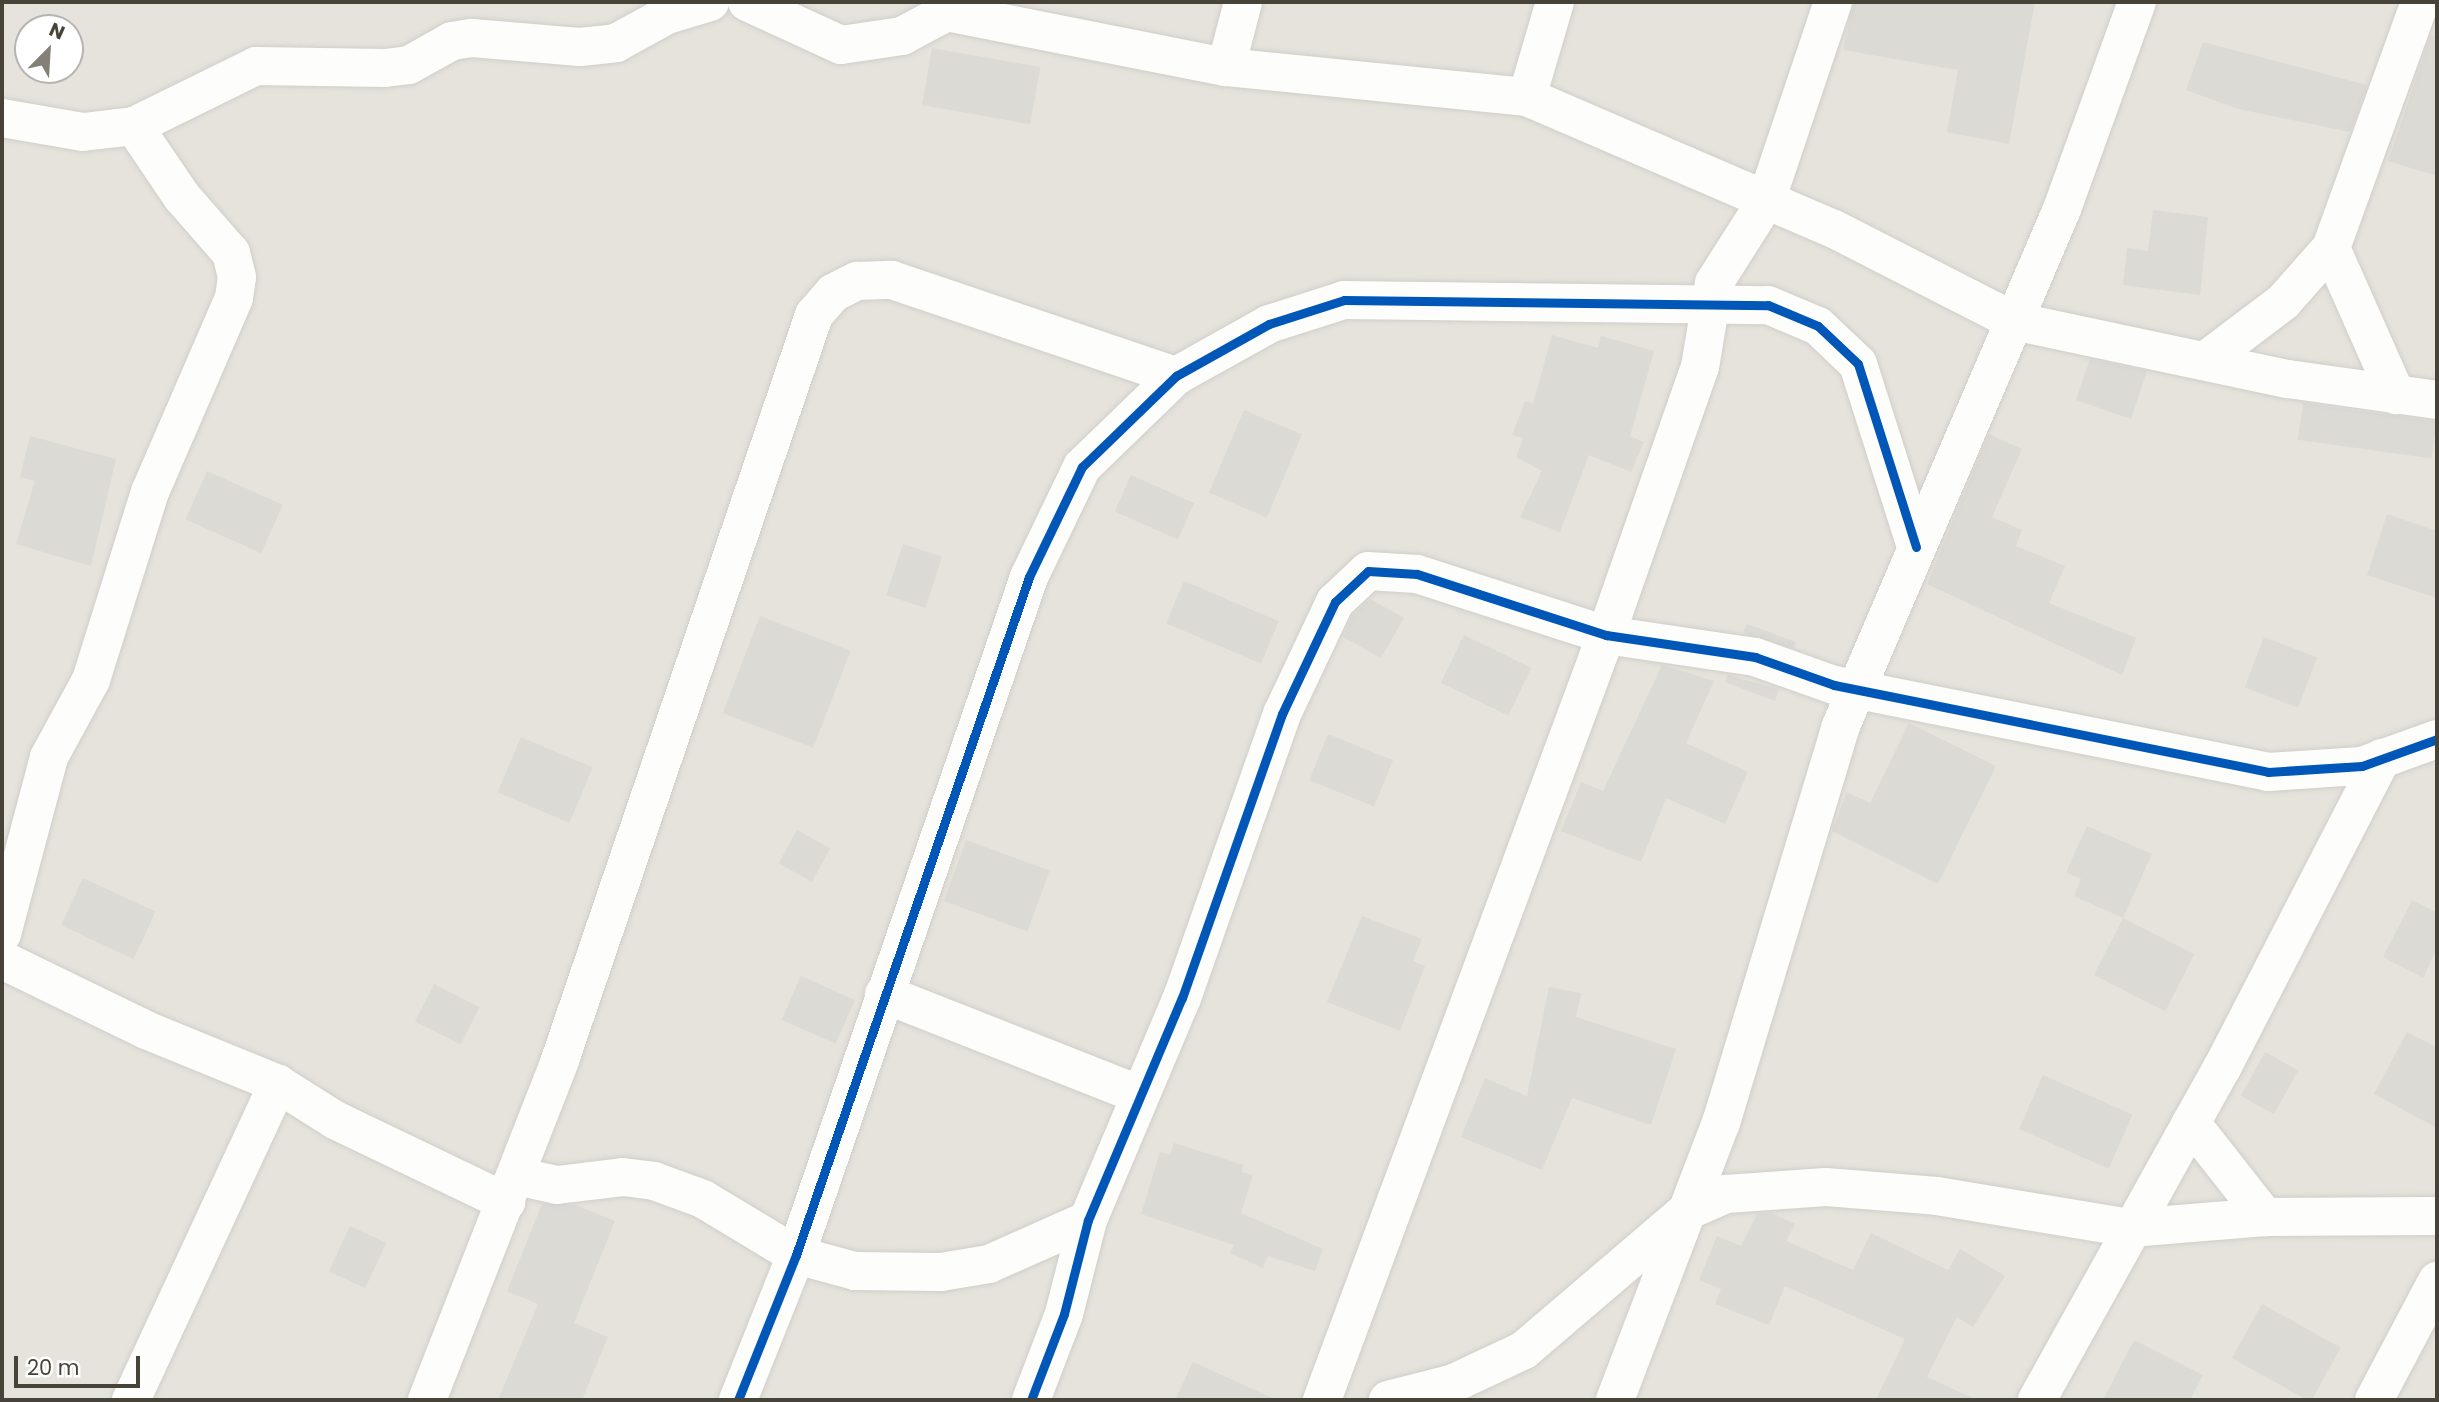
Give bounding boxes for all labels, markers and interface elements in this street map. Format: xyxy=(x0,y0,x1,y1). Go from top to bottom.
north arrow xyxy=(14,14,84,84)
text: N xyxy=(45,16,69,46)
scale bar xyxy=(18,1342,144,1386)
text: 20 m xyxy=(27,1353,80,1382)

